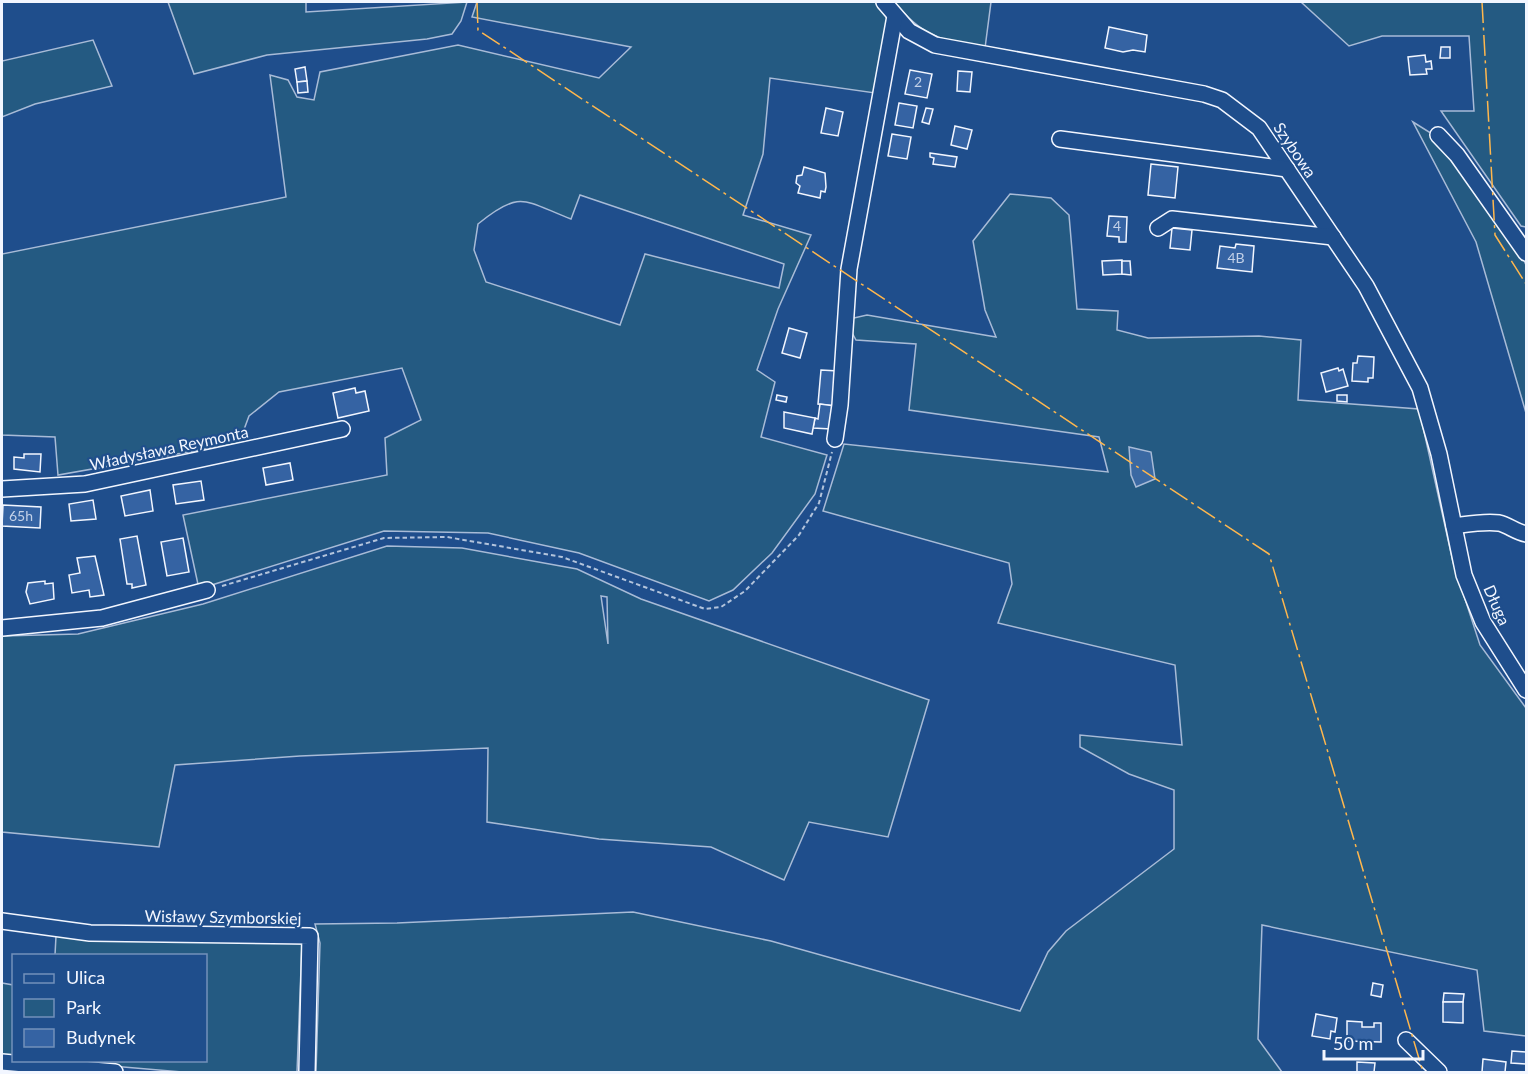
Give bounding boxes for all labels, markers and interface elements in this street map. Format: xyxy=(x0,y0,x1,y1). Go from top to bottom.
house number: 2 xyxy=(914,73,922,90)
street label: Szybowa xyxy=(1270,119,1321,181)
house number: 4 xyxy=(1113,217,1121,234)
house number: 4B xyxy=(1227,249,1245,266)
street label: Władysława Reymonta xyxy=(88,421,250,474)
house number: 65h xyxy=(9,507,33,524)
street label: Długa xyxy=(1480,582,1515,628)
street label: Wisławy Szymborskiej xyxy=(145,906,302,927)
legend xyxy=(12,954,207,1062)
text: Ulica xyxy=(66,966,105,988)
text: Park xyxy=(66,996,102,1018)
scale bar xyxy=(1324,1023,1423,1061)
text: Budynek xyxy=(66,1026,136,1048)
text: 50 m xyxy=(1333,1032,1373,1054)

